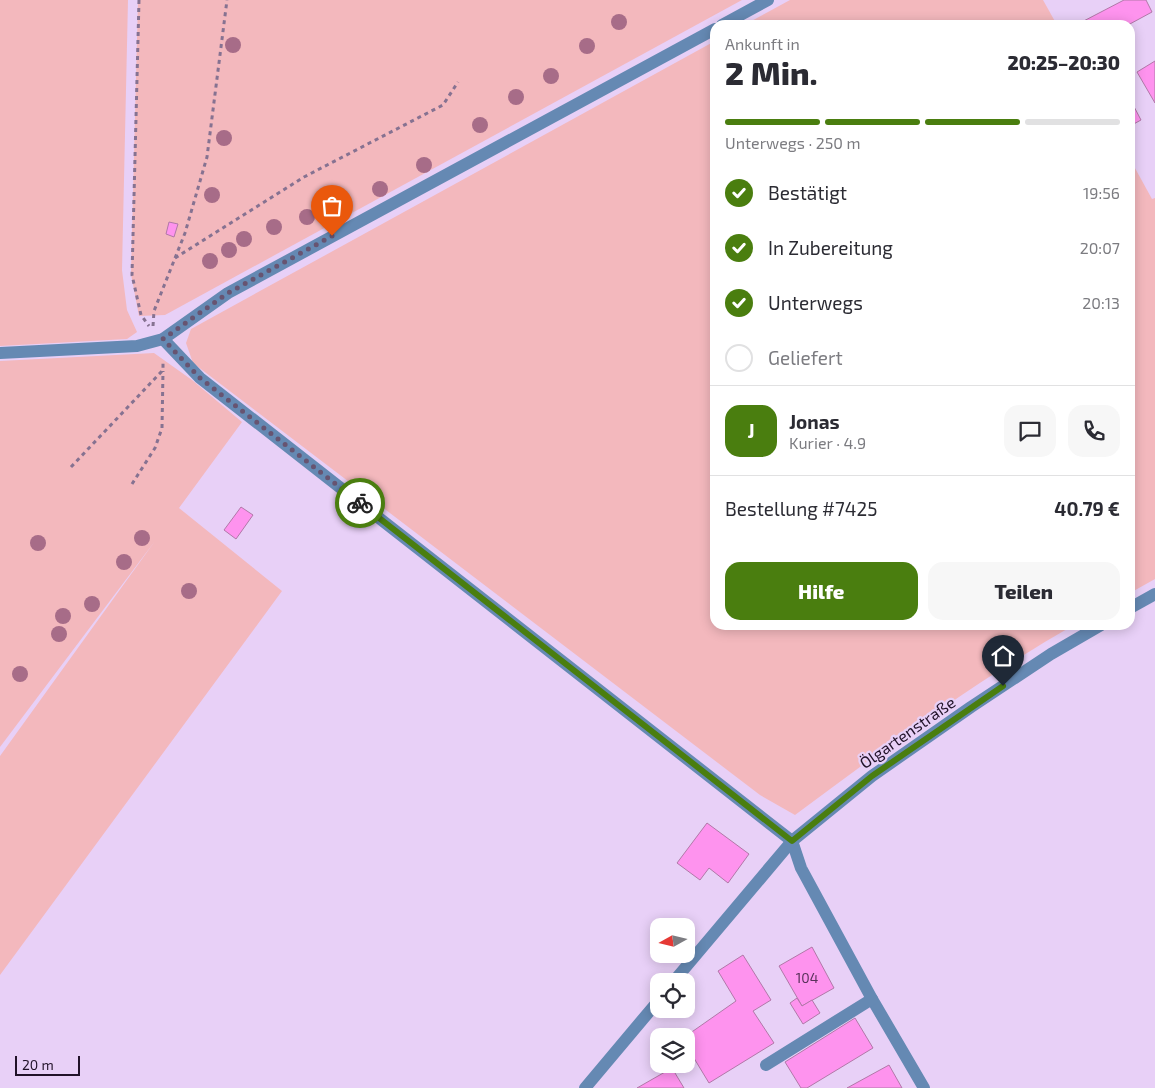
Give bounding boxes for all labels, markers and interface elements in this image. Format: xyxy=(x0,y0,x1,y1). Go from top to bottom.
text: Ankunft in xyxy=(725,34,800,53)
text: 20:25–20:30 xyxy=(1007,51,1120,74)
text: 2 Min. xyxy=(725,53,818,91)
text: Unterwegs · 250 m xyxy=(725,133,861,152)
icon: check xyxy=(725,179,753,207)
text: Bestätigt xyxy=(768,181,847,204)
text: 19:56 xyxy=(1083,183,1120,202)
pin xyxy=(311,185,353,236)
icon: bag xyxy=(318,192,346,220)
icon: check xyxy=(725,234,753,262)
text: In Zubereitung xyxy=(768,236,893,259)
text: 20:07 xyxy=(1080,238,1120,257)
icon: check xyxy=(725,289,753,317)
text: Unterwegs xyxy=(768,291,863,314)
text: 20:13 xyxy=(1082,293,1120,312)
text: Geliefert xyxy=(768,346,843,369)
button: chat xyxy=(1004,405,1056,457)
button: phone xyxy=(1068,405,1120,457)
text: Jonas xyxy=(789,410,840,433)
text: J xyxy=(747,419,755,442)
text: Kurier · 4.9 xyxy=(789,433,866,452)
courier xyxy=(335,478,385,528)
icon: bike xyxy=(346,489,374,517)
text: Bestellung #7425 xyxy=(725,497,877,520)
text: 40.79 € xyxy=(1054,497,1120,520)
button: Hilfe xyxy=(725,562,918,620)
button: Teilen xyxy=(928,562,1120,620)
pin xyxy=(982,635,1024,686)
icon: home xyxy=(989,642,1017,670)
street label: Ölgartenstraße xyxy=(856,692,958,772)
north arrow xyxy=(650,918,695,962)
map controls xyxy=(650,918,695,1073)
house number: 104 xyxy=(796,969,818,986)
button: locate xyxy=(650,973,695,1018)
button: layers xyxy=(650,1028,695,1073)
scale bar xyxy=(15,1053,80,1076)
text: 20 m xyxy=(22,1056,54,1073)

